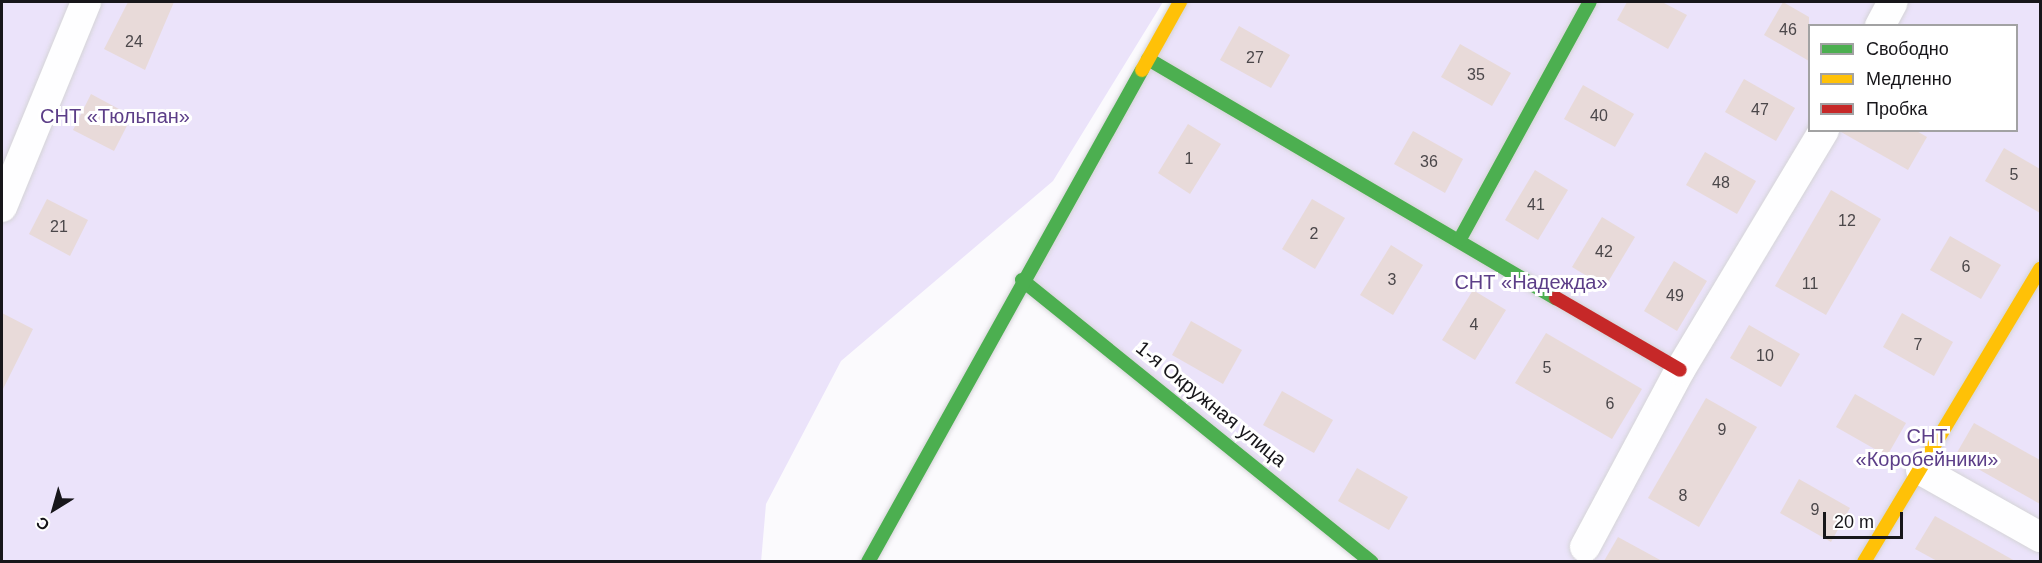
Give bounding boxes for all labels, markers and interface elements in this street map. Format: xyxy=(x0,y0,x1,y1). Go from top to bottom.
house number: 46 xyxy=(1779,20,1797,40)
legend xyxy=(1808,24,2018,132)
house number: 24 xyxy=(125,32,143,52)
text: Свободно xyxy=(1866,39,1949,59)
house number: 27 xyxy=(1246,48,1264,68)
house number: 35 xyxy=(1467,65,1485,85)
text: Медленно xyxy=(1866,69,1952,89)
text: Пробка xyxy=(1866,99,1928,119)
house number: 47 xyxy=(1751,100,1769,120)
park label: СНТ «Тюльпан» xyxy=(40,104,190,128)
house number: 40 xyxy=(1590,106,1608,126)
house number: 1 xyxy=(1185,149,1193,169)
house number: 36 xyxy=(1420,152,1438,172)
house number: 5 xyxy=(2010,165,2018,185)
house number: 48 xyxy=(1712,173,1730,193)
house number: 41 xyxy=(1527,195,1545,215)
house number: 12 xyxy=(1838,211,1856,231)
house number: 21 xyxy=(50,217,68,237)
house number: 2 xyxy=(1310,224,1318,244)
house number: 42 xyxy=(1595,242,1613,262)
house number: 6 xyxy=(1962,257,1970,277)
house number: 3 xyxy=(1388,270,1396,290)
park label: СНТ «Надежда» xyxy=(1454,270,1608,294)
house number: 11 xyxy=(1802,274,1818,294)
house number: 49 xyxy=(1666,286,1684,306)
house number: 4 xyxy=(1470,315,1478,335)
house number: 7 xyxy=(1914,335,1922,355)
street label: 1-я Окружная улица xyxy=(1131,336,1291,472)
house number: 10 xyxy=(1756,346,1774,366)
house number: 5 xyxy=(1543,358,1551,378)
house number: 6 xyxy=(1606,394,1614,414)
house number: 9 xyxy=(1718,420,1726,440)
park label: СНТ «Коробейники» xyxy=(1856,424,1998,471)
north arrow xyxy=(24,479,84,539)
house number: 8 xyxy=(1679,486,1687,506)
house number: 9 xyxy=(1811,500,1819,520)
scale bar xyxy=(1826,500,1906,538)
text: 20 m xyxy=(1834,512,1874,532)
text: С xyxy=(33,514,53,534)

